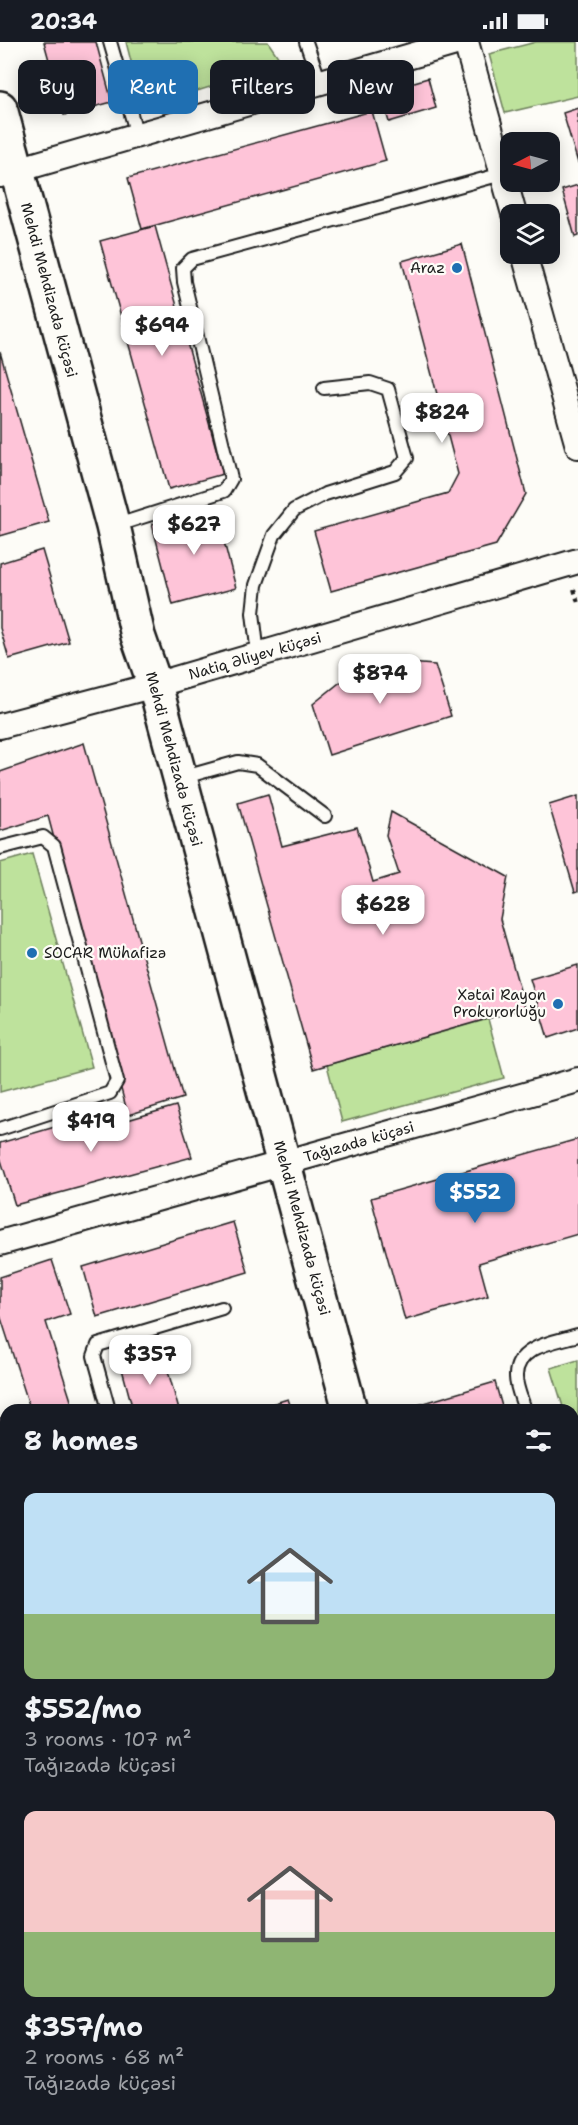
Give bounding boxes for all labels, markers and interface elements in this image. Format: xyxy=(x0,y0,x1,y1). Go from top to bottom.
text: 20:34 xyxy=(30,7,97,36)
chip: Buy xyxy=(18,60,96,114)
chip: Rent xyxy=(108,60,198,114)
chip: Filters xyxy=(210,60,315,114)
chip: New xyxy=(327,60,414,114)
north arrow xyxy=(500,132,560,192)
map controls xyxy=(500,132,560,264)
street label: Mehdi Mehdizadə küçəsi xyxy=(16,200,82,380)
button: layers xyxy=(500,204,560,264)
place label: Araz xyxy=(410,258,445,278)
marker: Araz xyxy=(450,261,464,275)
pin: $694 xyxy=(126,306,198,357)
text: $694 xyxy=(135,312,189,338)
pin: $824 xyxy=(406,393,478,444)
text: $824 xyxy=(415,399,469,425)
pin: $627 xyxy=(158,505,230,556)
text: $627 xyxy=(167,511,221,537)
street label: Natiq Əliyev küçəsi xyxy=(186,627,324,685)
pin: $874 xyxy=(344,654,416,705)
text: $874 xyxy=(352,660,408,686)
street label: Mehdi Mehdizadə küçəsi xyxy=(141,669,207,849)
pin: $628 xyxy=(347,885,419,936)
text: $628 xyxy=(356,891,410,917)
place label: SOCAR Mühafizə xyxy=(44,943,166,963)
marker: SOCAR Mühafizə xyxy=(25,946,39,960)
place label: Xətai Rayon Prokurorluğu xyxy=(453,985,546,1022)
marker: Xətai Rayon Prokurorluğu xyxy=(551,997,565,1011)
pin: $419 xyxy=(55,1102,127,1153)
text: $419 xyxy=(66,1108,116,1134)
street label: Tağızadə küçəsi xyxy=(301,1117,417,1167)
street label: Mehdi Mehdizadə küçəsi xyxy=(269,1138,335,1318)
pin: $552 xyxy=(439,1173,511,1224)
text: $552 xyxy=(449,1179,501,1205)
pin: $357 xyxy=(114,1335,186,1386)
text: $357 xyxy=(123,1341,177,1367)
text: 8 homes xyxy=(24,1423,138,1458)
icon: filters xyxy=(522,1424,555,1457)
icon: home xyxy=(236,1532,344,1640)
text: $552/mo xyxy=(24,1691,142,1726)
text: 3 rooms · 107 m² xyxy=(24,1726,192,1752)
text: Tağızadə küçəsi xyxy=(24,1752,176,1778)
icon: home xyxy=(236,1850,344,1958)
text: $357/mo xyxy=(24,2009,143,2044)
text: 2 rooms · 68 m² xyxy=(24,2044,184,2070)
text: Tağızadə küçəsi xyxy=(24,2070,176,2096)

